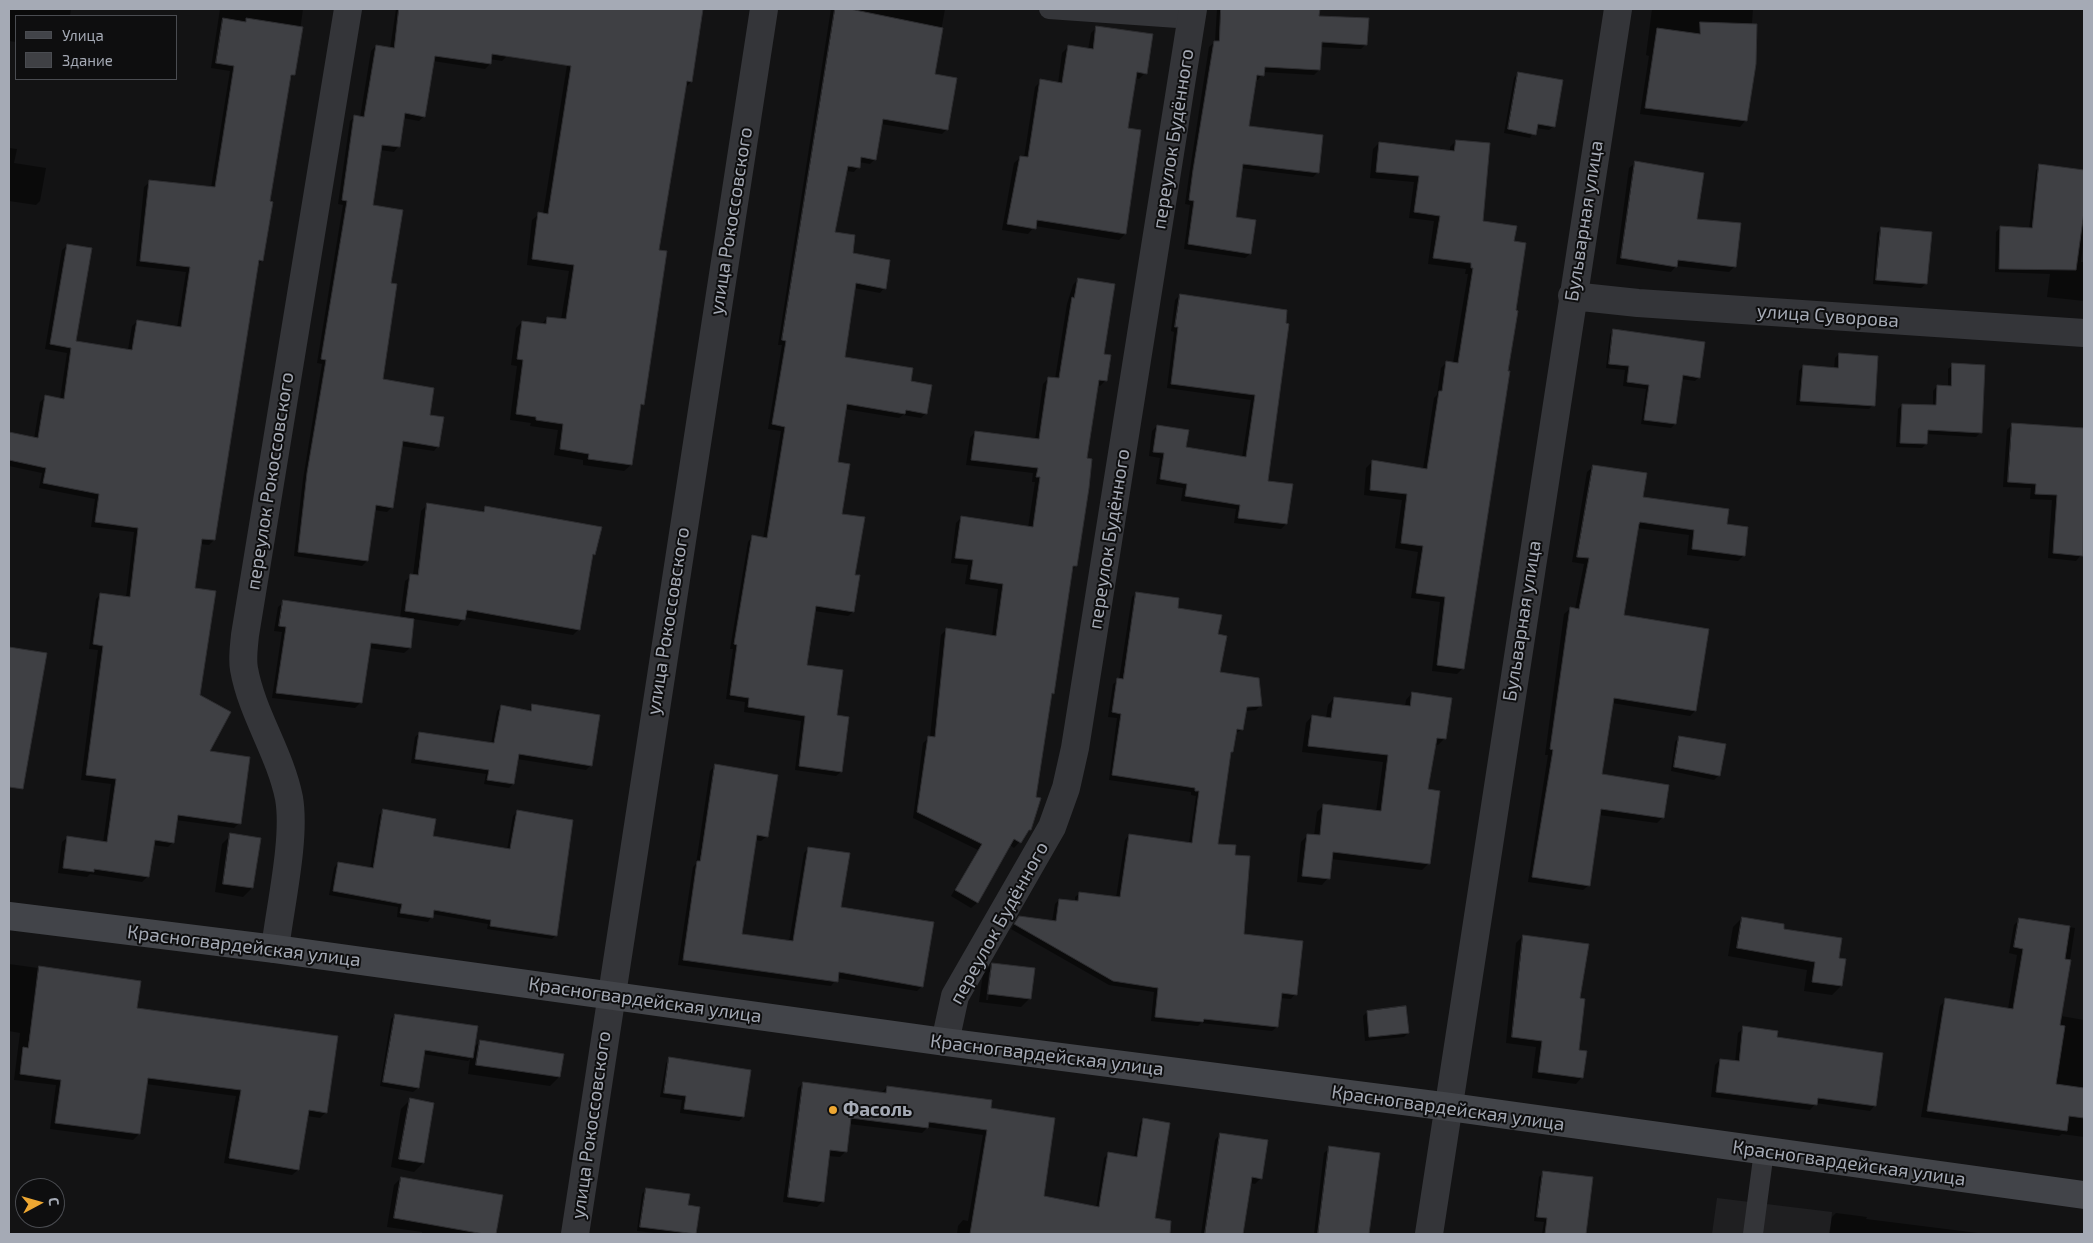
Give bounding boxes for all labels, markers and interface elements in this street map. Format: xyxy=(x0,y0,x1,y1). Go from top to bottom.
legend xyxy=(15,15,178,80)
text: Улица xyxy=(62,26,104,44)
street label: переулок Будённого xyxy=(1147,47,1199,231)
text: Здание xyxy=(62,51,113,69)
street label: улица Рокоссовского xyxy=(705,126,757,316)
street label: Бульварная улица xyxy=(1560,139,1608,303)
street label: улица Суворова xyxy=(1756,300,1900,332)
street label: переулок Рокоссовского xyxy=(242,370,298,592)
street label: переулок Будённого xyxy=(1083,447,1135,631)
street label: улица Рокоссовского xyxy=(642,526,694,716)
street label: Бульварная улица xyxy=(1498,539,1546,703)
street label: переулок Будённого xyxy=(945,838,1053,1008)
street label: Красногвардейская улица xyxy=(126,920,362,972)
street label: Красногвардейская улица xyxy=(527,972,763,1028)
street label: улица Рокоссовского xyxy=(567,1029,615,1221)
street label: Красногвардейская улица xyxy=(929,1029,1165,1081)
street label: Красногвардейская улица xyxy=(1330,1080,1566,1136)
place label: Фасоль xyxy=(843,1099,912,1121)
marker: Фасоль xyxy=(827,1104,839,1116)
street label: Красногвардейская улица xyxy=(1731,1135,1967,1191)
north arrow xyxy=(15,1178,65,1228)
text: С xyxy=(46,1196,63,1206)

